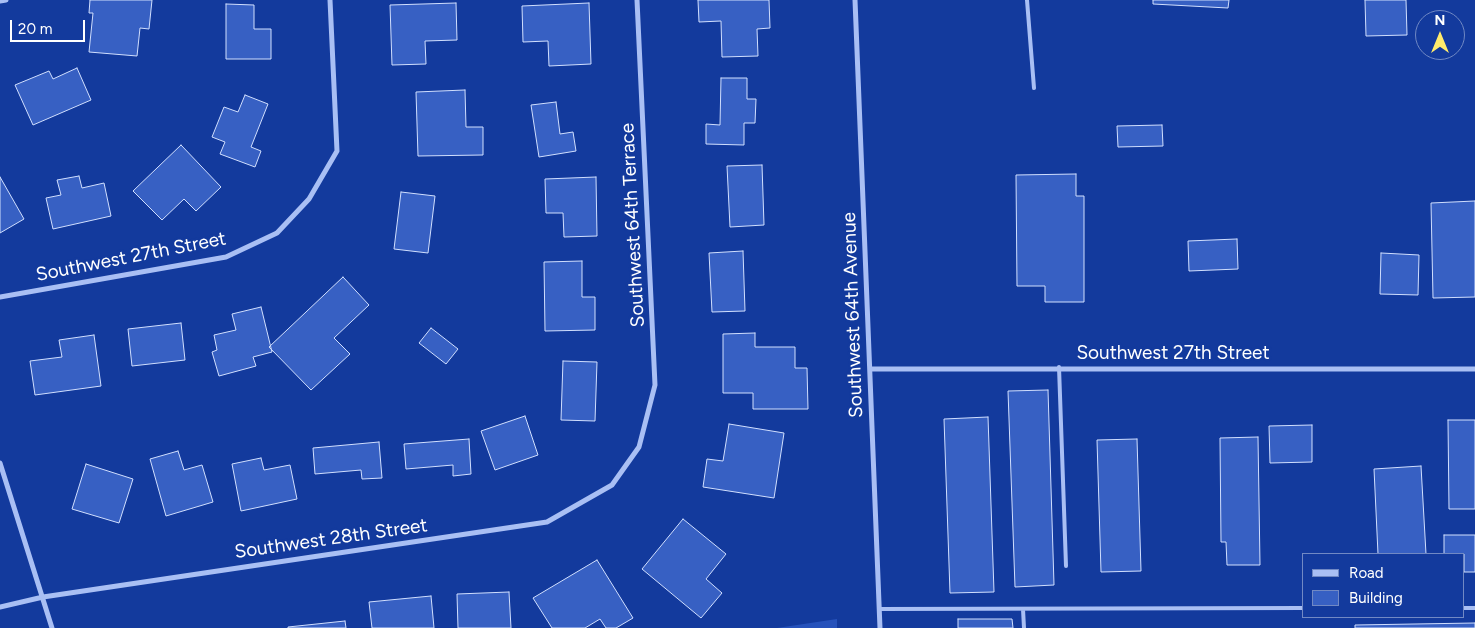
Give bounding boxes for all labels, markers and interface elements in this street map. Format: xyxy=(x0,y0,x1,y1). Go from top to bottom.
scale bar xyxy=(12,10,88,42)
north arrow xyxy=(1415,10,1465,60)
text: N xyxy=(1435,12,1445,29)
text: 20 m xyxy=(18,20,52,38)
street label: Southwest 64th Terrace xyxy=(616,122,650,328)
street label: Southwest 64th Avenue xyxy=(838,212,868,418)
street label: Southwest 27th Street xyxy=(34,227,228,287)
street label: Southwest 27th Street xyxy=(1076,342,1270,364)
street label: Southwest 28th Street xyxy=(233,514,429,564)
legend xyxy=(1302,553,1465,618)
text: Road xyxy=(1349,564,1384,582)
text: Building xyxy=(1349,589,1403,607)

